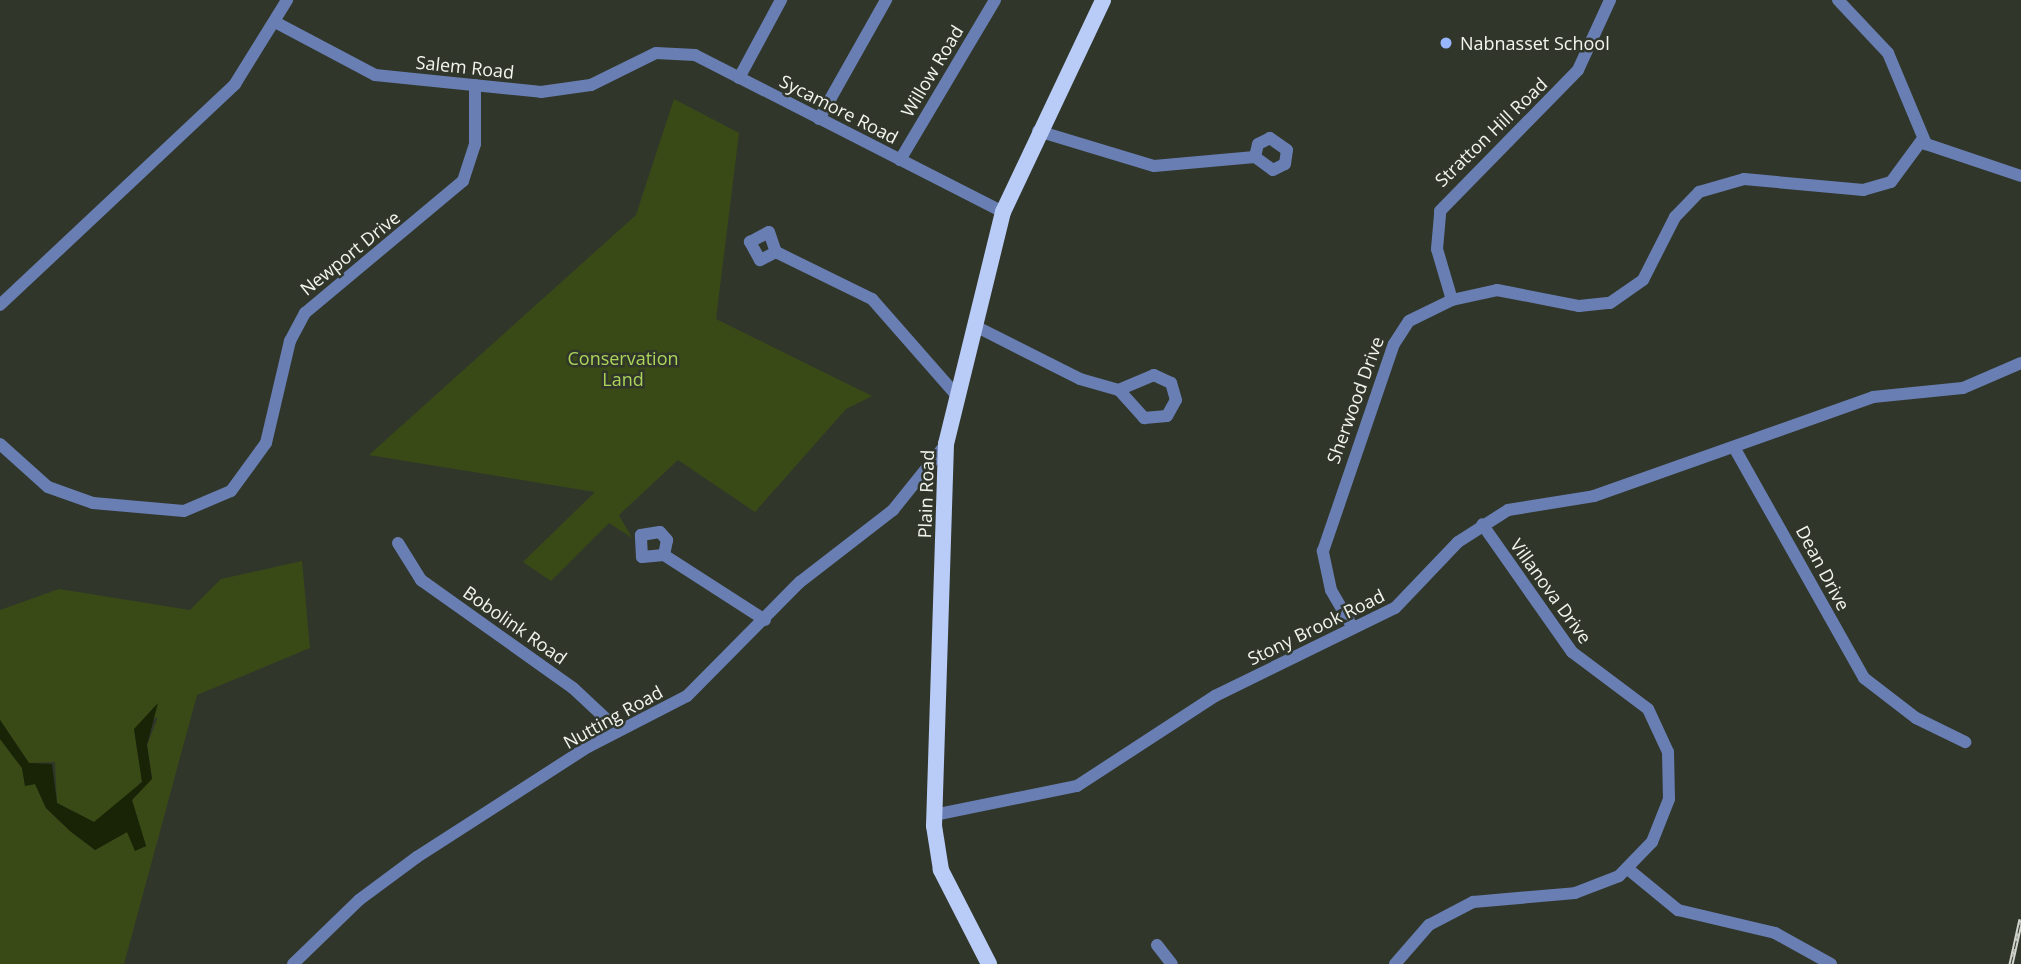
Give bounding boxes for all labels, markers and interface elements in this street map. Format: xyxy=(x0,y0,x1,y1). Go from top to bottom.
street label: Willow Road xyxy=(896,21,968,121)
place label: Nabnasset School xyxy=(1460,32,1610,54)
marker: Nabnasset School xyxy=(1438,35,1454,51)
street label: Salem Road xyxy=(415,51,515,83)
street label: Sycamore Road xyxy=(776,70,902,148)
street label: Stratton Hill Road xyxy=(1430,73,1552,191)
street label: Newport Drive xyxy=(296,206,404,300)
street label: Sherwood Drive xyxy=(1322,333,1388,467)
park label: Conservation Land xyxy=(567,348,679,390)
street label: Plain Road xyxy=(914,449,938,539)
street label: Dean Drive xyxy=(1792,522,1854,614)
street label: Villanova Drive xyxy=(1506,535,1596,647)
street label: Bobolink Road xyxy=(459,581,571,669)
street label: Stony Brook Road xyxy=(1244,585,1388,669)
street label: Nutting Road xyxy=(559,681,667,753)

